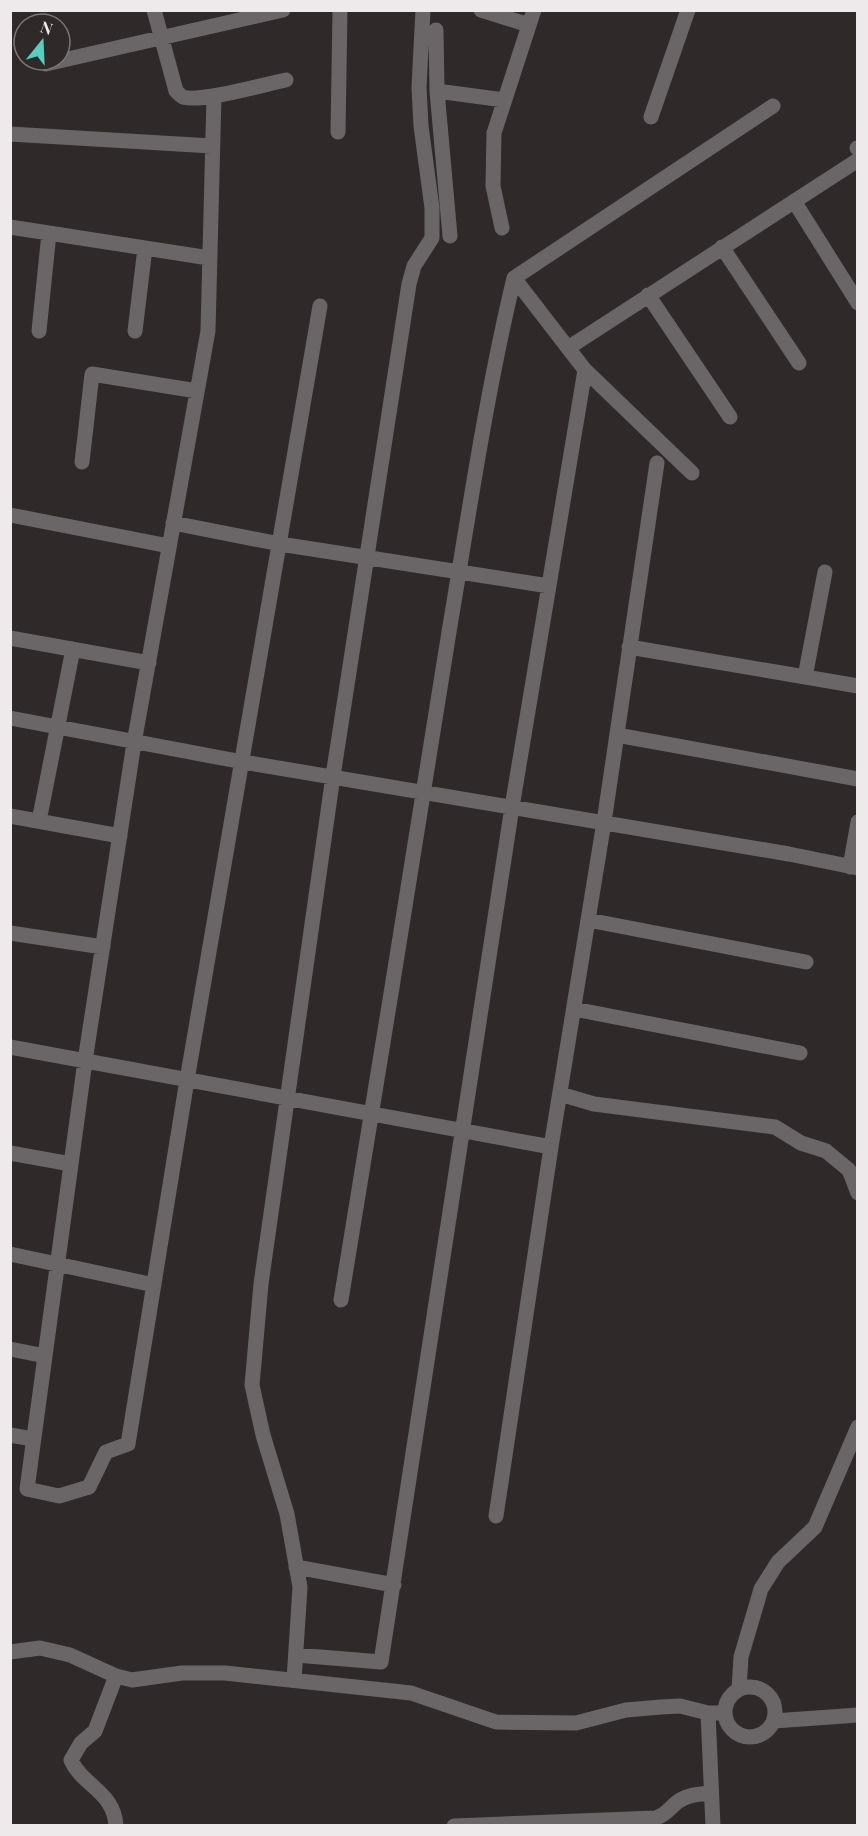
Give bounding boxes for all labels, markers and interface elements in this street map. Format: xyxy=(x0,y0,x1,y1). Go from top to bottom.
north arrow xyxy=(12,12,72,72)
text: N xyxy=(38,15,56,39)

